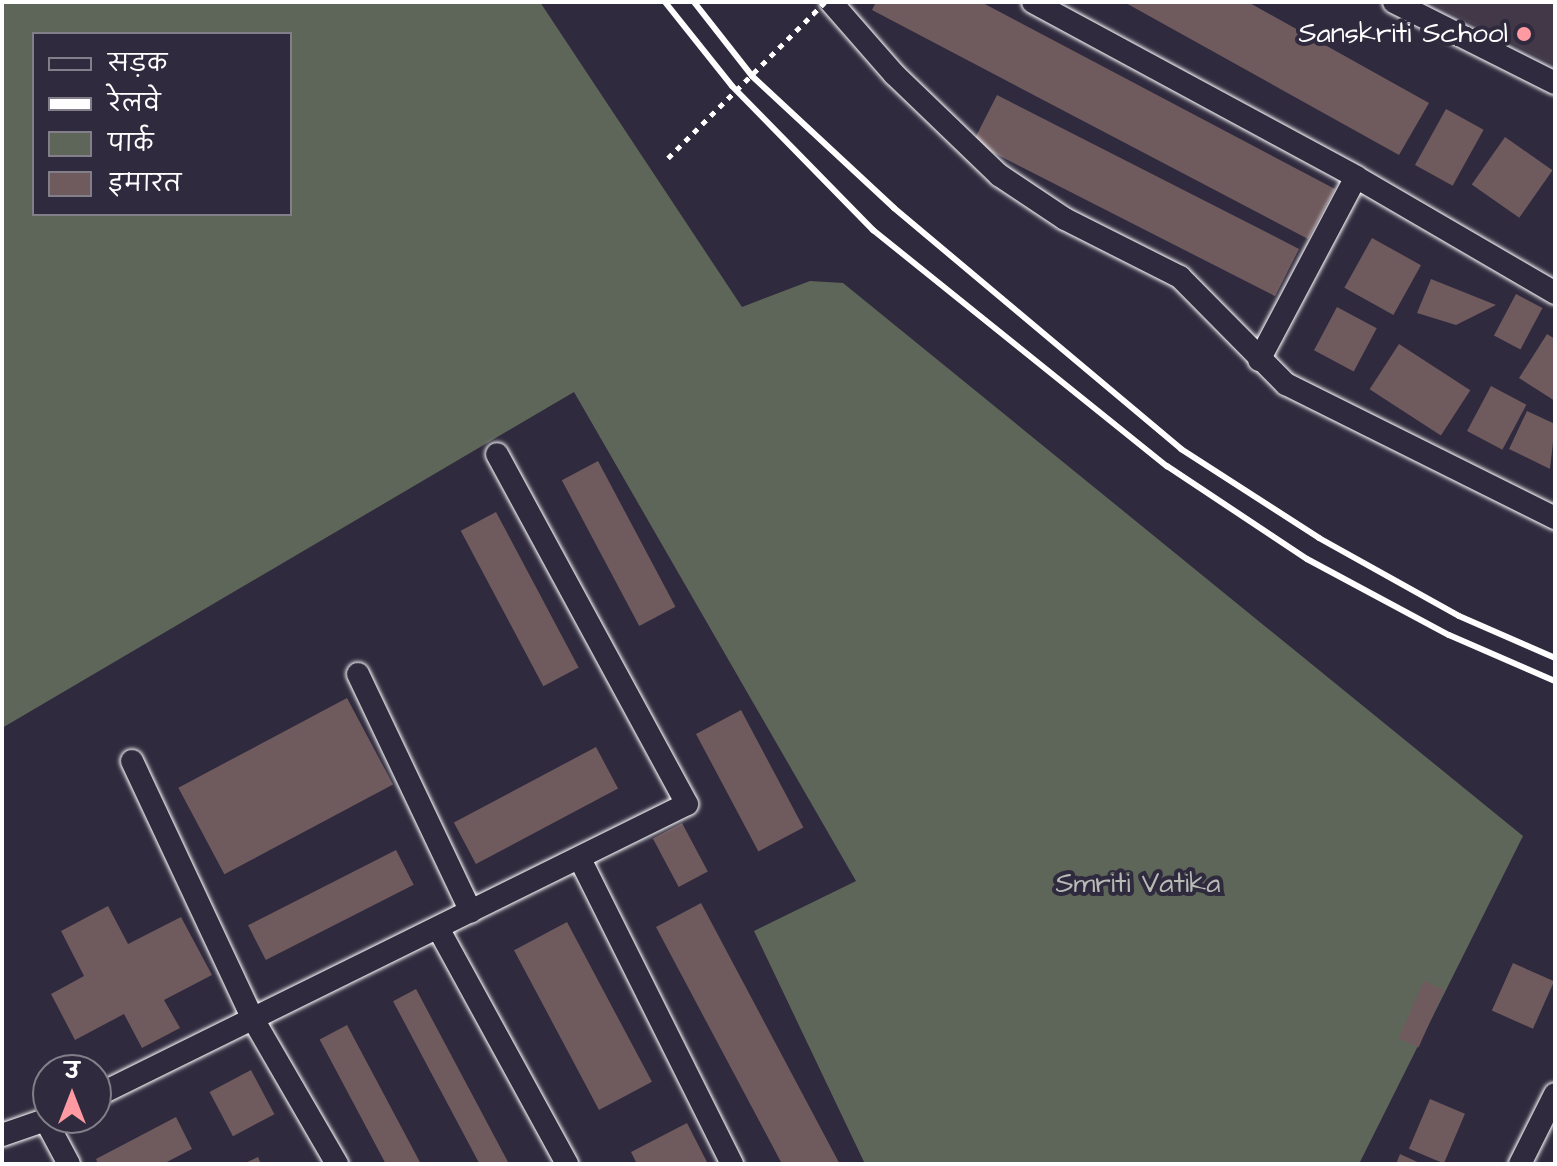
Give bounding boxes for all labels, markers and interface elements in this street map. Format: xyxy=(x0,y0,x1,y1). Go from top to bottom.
place label: Sanskriti School xyxy=(1299,17,1508,51)
marker: Sanskriti School xyxy=(1515,25,1533,43)
legend xyxy=(32,32,292,216)
text: सड़क xyxy=(108,47,167,81)
text: रेलवे xyxy=(108,87,161,121)
text: पार्क xyxy=(108,127,153,161)
text: इमारत xyxy=(108,167,181,201)
park label: Smriti Vatika xyxy=(1055,867,1221,901)
north arrow xyxy=(32,1054,112,1134)
text: उ xyxy=(65,1056,79,1087)

